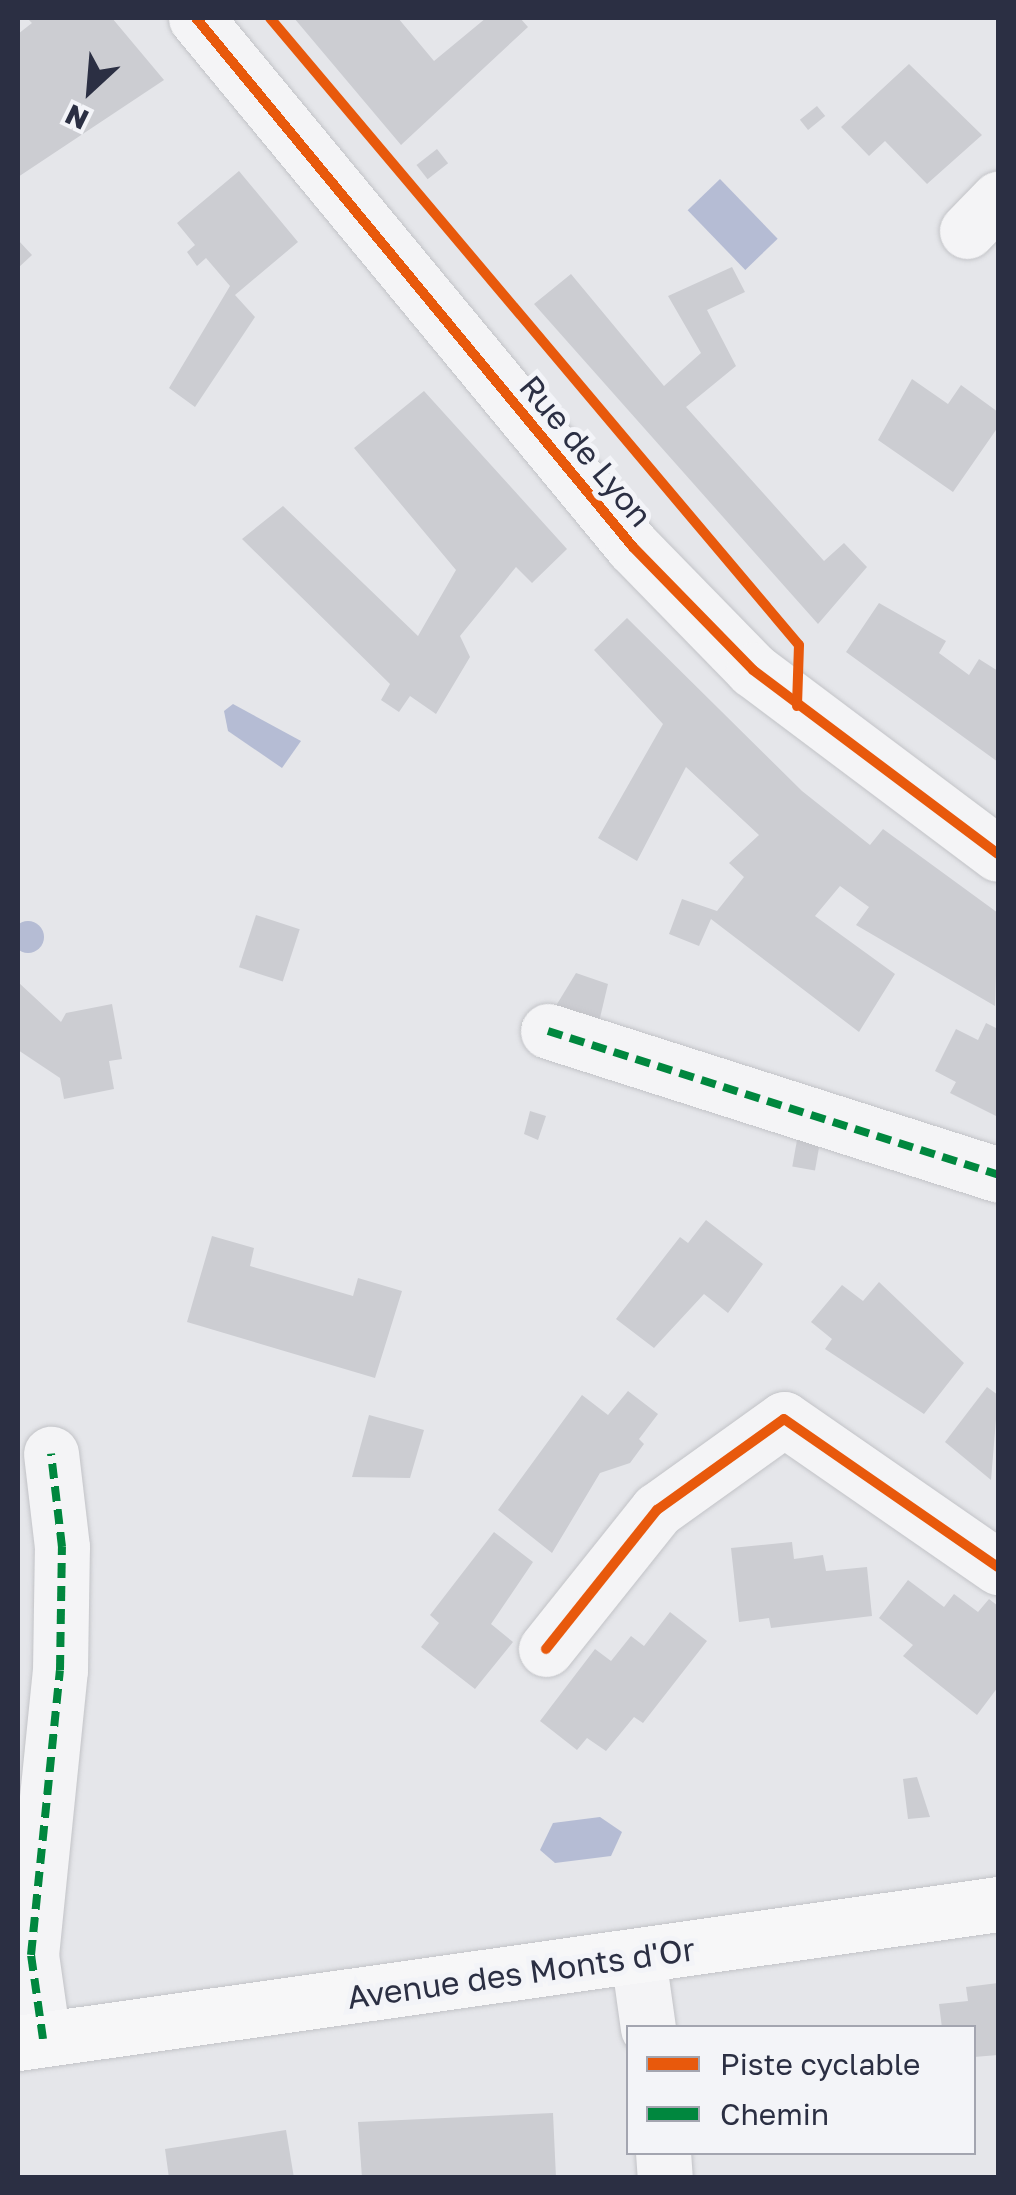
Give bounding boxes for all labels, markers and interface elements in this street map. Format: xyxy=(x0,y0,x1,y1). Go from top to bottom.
north arrow xyxy=(40,40,140,140)
text: N xyxy=(60,98,93,137)
street label: Rue de Lyon xyxy=(512,368,660,534)
street label: Avenue des Monts d'Or xyxy=(345,1930,697,2016)
legend xyxy=(626,2025,976,2155)
text: Piste cyclable xyxy=(720,2046,921,2082)
text: Chemin xyxy=(720,2096,829,2132)

